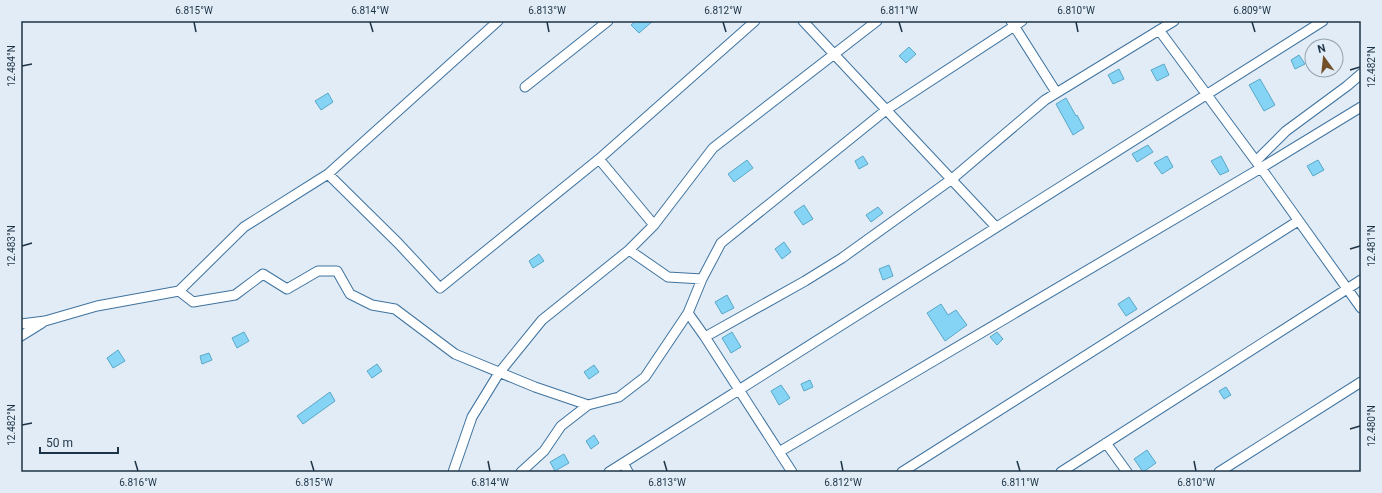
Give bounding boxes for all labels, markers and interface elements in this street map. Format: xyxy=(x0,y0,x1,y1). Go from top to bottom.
text: 6.815°W xyxy=(175,5,213,16)
text: 6.814°W xyxy=(351,5,389,16)
text: 6.813°W xyxy=(528,5,566,16)
text: 6.812°W xyxy=(704,5,742,16)
text: 6.811°W xyxy=(880,5,918,16)
text: 6.810°W xyxy=(1057,5,1095,16)
text: 6.809°W xyxy=(1233,5,1271,16)
north arrow xyxy=(1304,38,1344,78)
text: N xyxy=(1316,41,1327,56)
text: 12.484°N xyxy=(6,45,17,87)
text: 12.482°N xyxy=(1366,46,1377,88)
text: 12.483°N xyxy=(6,225,17,267)
text: 12.481°N xyxy=(1366,225,1377,267)
text: 12.482°N xyxy=(6,404,17,446)
text: 12.480°N xyxy=(1366,405,1377,447)
scale bar xyxy=(40,429,118,455)
text: 50 m xyxy=(46,436,73,450)
text: 6.816°W xyxy=(119,477,157,488)
text: 6.815°W xyxy=(295,477,333,488)
text: 6.814°W xyxy=(471,477,509,488)
text: 6.813°W xyxy=(648,477,686,488)
text: 6.812°W xyxy=(824,477,862,488)
text: 6.811°W xyxy=(1001,477,1039,488)
text: 6.810°W xyxy=(1177,477,1215,488)

